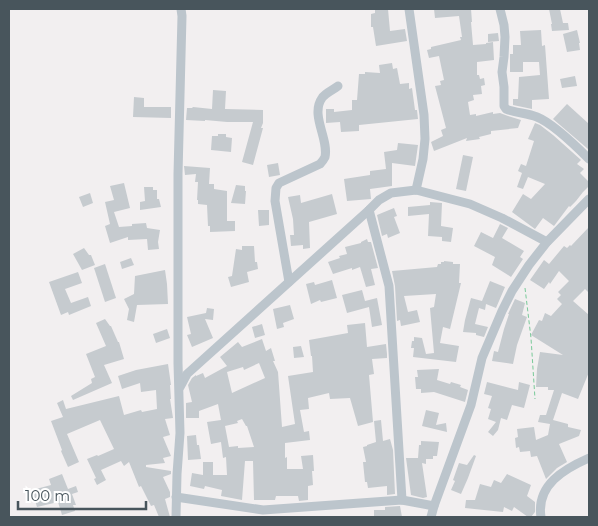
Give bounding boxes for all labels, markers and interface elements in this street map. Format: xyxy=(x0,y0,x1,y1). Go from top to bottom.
scale bar xyxy=(18,478,145,510)
text: 100 m xyxy=(25,486,70,505)

